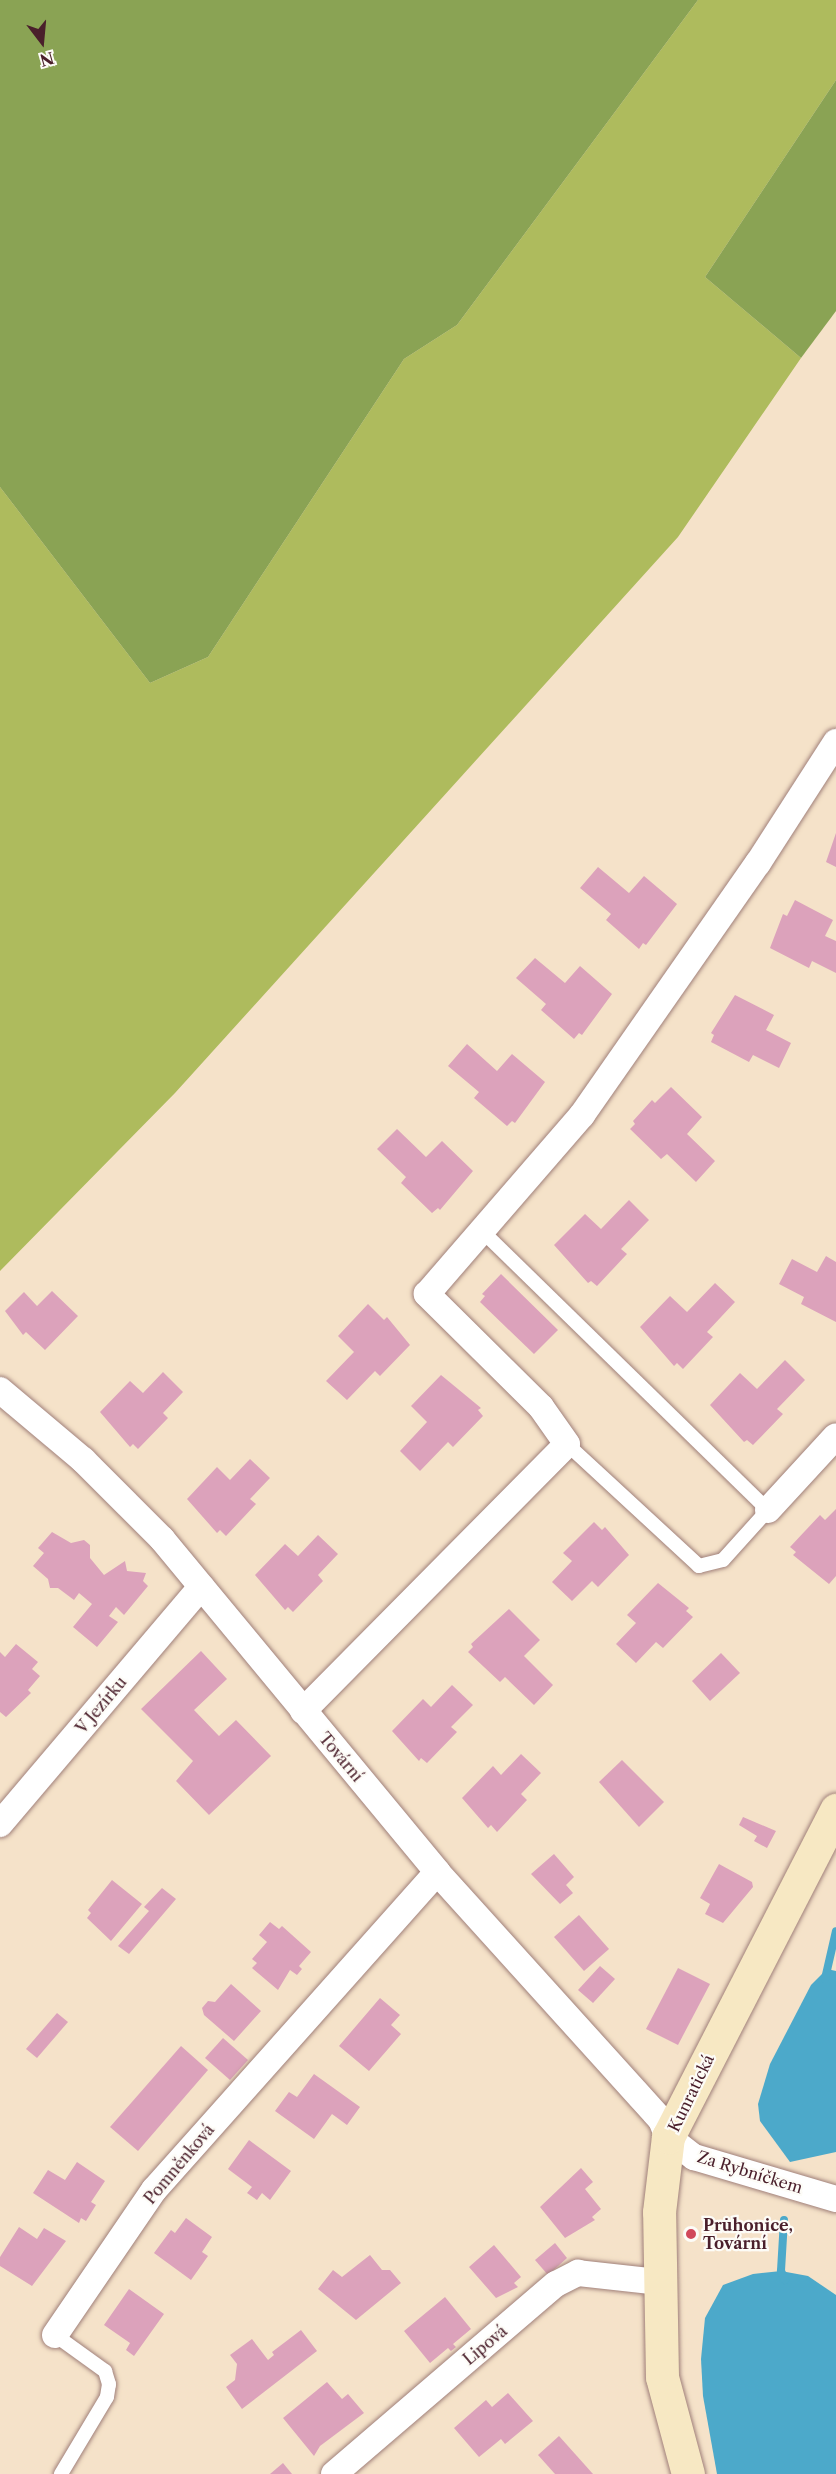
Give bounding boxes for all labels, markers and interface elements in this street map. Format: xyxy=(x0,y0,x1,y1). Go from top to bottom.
north arrow xyxy=(12,12,72,72)
text: N xyxy=(38,48,56,71)
street label: V Jezírku xyxy=(71,1672,131,1738)
street label: Tovární xyxy=(315,1729,367,1785)
street label: Kunratická xyxy=(664,2051,718,2135)
street label: Pomněnková xyxy=(140,2120,218,2208)
street label: Za Rybníčkem xyxy=(695,2147,805,2197)
place label: Průhonice, Tovární xyxy=(703,2215,793,2253)
marker: Průhonice, Tovární xyxy=(684,2227,698,2241)
street label: Lipová xyxy=(459,2321,511,2369)

